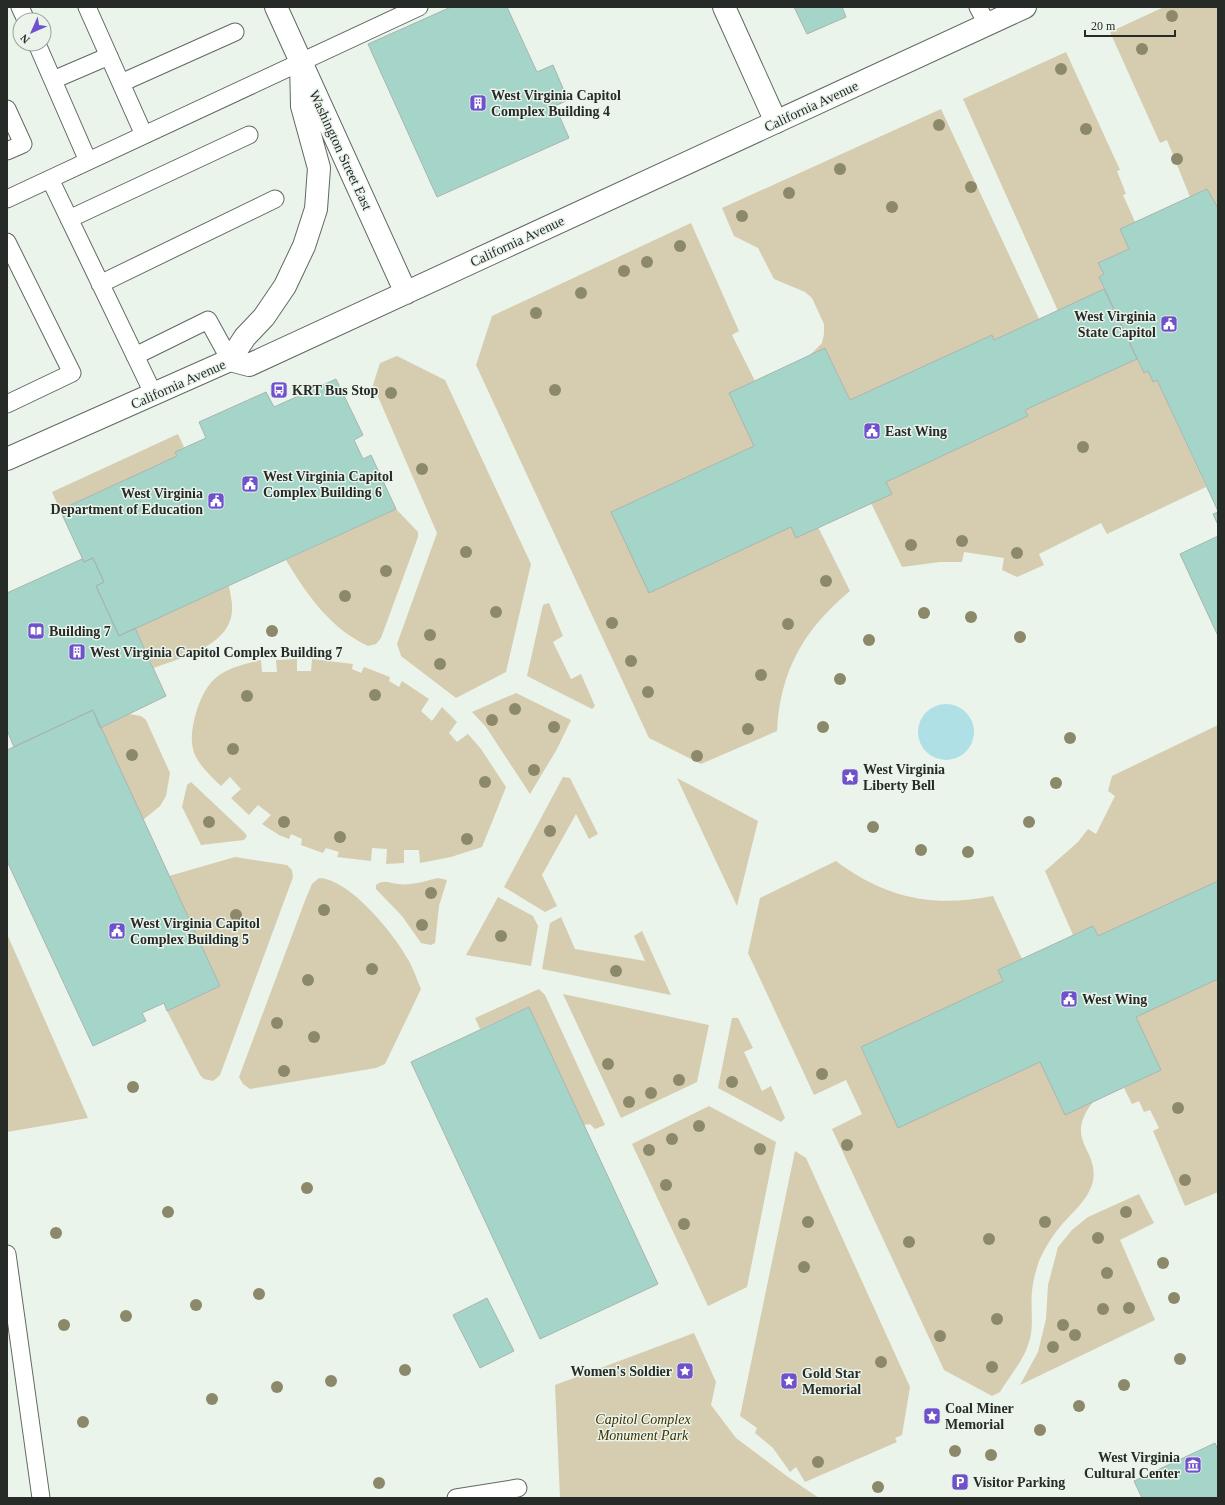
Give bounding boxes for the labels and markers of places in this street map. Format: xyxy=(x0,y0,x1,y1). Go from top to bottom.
place label: West Virginia Capitol Complex Building 4 xyxy=(491,88,621,119)
building icon: West Virginia Capitol Complex Building 4 xyxy=(468,93,488,113)
place label: West Virginia State Capitol xyxy=(1074,309,1156,340)
public building icon: West Virginia State Capitol xyxy=(1159,314,1179,334)
bus stop icon: KRT Bus Stop xyxy=(269,380,289,400)
place label: KRT Bus Stop xyxy=(292,383,379,398)
public building icon: East Wing xyxy=(862,421,882,441)
place label: East Wing xyxy=(885,424,947,439)
place label: West Virginia Capitol Complex Building 6 xyxy=(263,469,393,500)
public building icon: West Virginia Capitol Complex Building 6 xyxy=(240,474,260,494)
place label: West Virginia Department of Education xyxy=(51,486,203,517)
public building icon: West Virginia Department of Education xyxy=(206,491,226,511)
library icon: Building 7 xyxy=(26,621,46,641)
place label: Building 7 xyxy=(49,624,111,639)
building icon: West Virginia Capitol Complex Building 7 xyxy=(67,642,87,662)
place label: West Virginia Capitol Complex Building 7 xyxy=(90,645,342,660)
place label: West Virginia Liberty Bell xyxy=(863,762,945,793)
place icon: West Virginia Liberty Bell xyxy=(840,767,860,787)
place label: West Virginia Capitol Complex Building 5 xyxy=(130,916,260,947)
public building icon: West Virginia Capitol Complex Building 5 xyxy=(107,921,127,941)
public building icon: West Wing xyxy=(1059,989,1079,1009)
place label: West Wing xyxy=(1082,992,1147,1007)
place icon: Women's Soldier xyxy=(675,1361,695,1381)
place label: Women's Soldier xyxy=(570,1364,672,1379)
place label: Gold Star Memorial xyxy=(802,1366,861,1397)
place icon: Gold Star Memorial xyxy=(779,1371,799,1391)
place label: Coal Miner Memorial xyxy=(945,1401,1014,1432)
place icon: Coal Miner Memorial xyxy=(922,1406,942,1426)
place label: West Virginia Cultural Center xyxy=(1084,1450,1180,1481)
museum icon: West Virginia Cultural Center xyxy=(1183,1455,1203,1475)
parking icon: Visitor Parking xyxy=(950,1472,970,1492)
place label: Visitor Parking xyxy=(973,1475,1065,1490)

